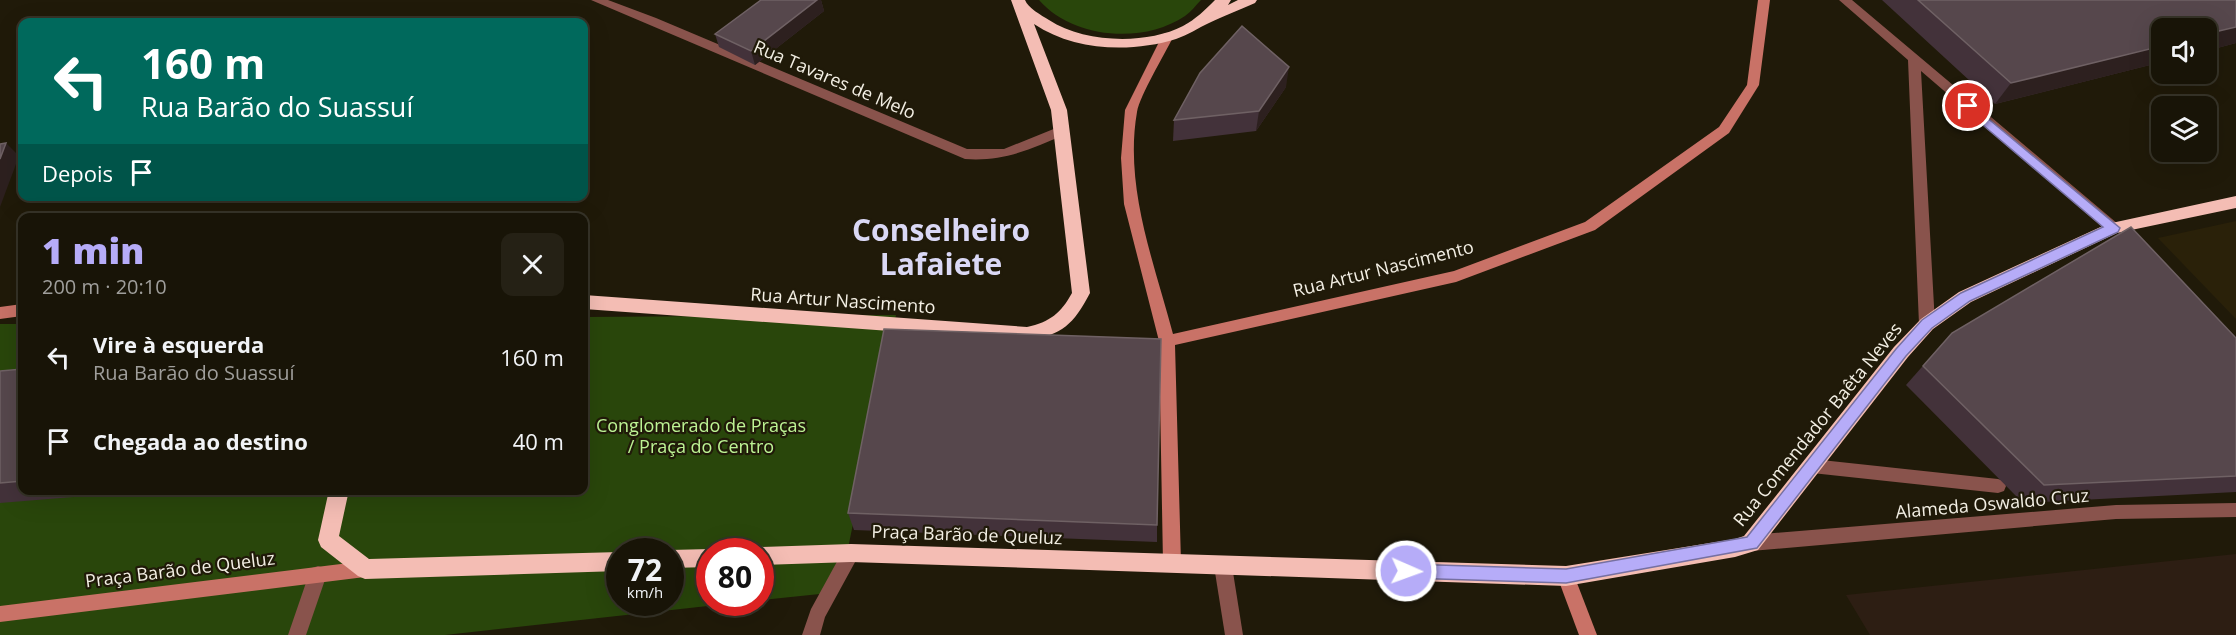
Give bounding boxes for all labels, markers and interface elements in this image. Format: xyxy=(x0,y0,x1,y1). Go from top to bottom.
map controls xyxy=(2151,18,2217,162)
button: sound xyxy=(2151,18,2217,84)
text: 160 m xyxy=(141,34,265,91)
street label: Rua Tavares de Melo xyxy=(750,34,920,124)
icon: left xyxy=(42,42,120,120)
pin xyxy=(1942,80,1993,131)
text: Rua Barão do Suassuí xyxy=(141,88,413,125)
icon: arrive xyxy=(1951,89,1984,122)
button: layers xyxy=(2151,96,2217,162)
icon: arrive xyxy=(125,156,158,189)
text: Depois xyxy=(42,158,113,188)
district label: Conselheiro Lafaiete xyxy=(852,209,1030,284)
text: 1 min xyxy=(42,226,144,275)
button: close xyxy=(501,233,564,296)
street label: Rua Artur Nascimento xyxy=(1290,234,1476,302)
text: 200 m · 20:10 xyxy=(42,273,167,300)
street label: Rua Artur Nascimento xyxy=(750,282,936,318)
street label: Rua Comendador Baêta Neves xyxy=(1727,317,1907,531)
text: Vire à esquerda xyxy=(93,329,264,359)
icon: left xyxy=(42,341,75,374)
text: 160 m xyxy=(500,342,564,372)
text: Rua Barão do Suassuí xyxy=(93,359,295,386)
park label: Conglomerado de Praças / Praça do Centro xyxy=(596,413,806,458)
icon: arrive xyxy=(42,425,75,458)
text: Chegada ao destino xyxy=(93,426,308,456)
text: 40 m xyxy=(513,426,564,456)
street label: Alameda Oswaldo Cruz xyxy=(1894,483,2090,523)
street label: Praça Barão de Queluz xyxy=(871,519,1063,549)
speed limit sign: 80 xyxy=(696,538,774,616)
position arrow xyxy=(1374,539,1438,603)
street label: Praça Barão de Queluz xyxy=(84,545,276,593)
text: 72 xyxy=(628,549,662,590)
text: km/h xyxy=(627,582,663,602)

